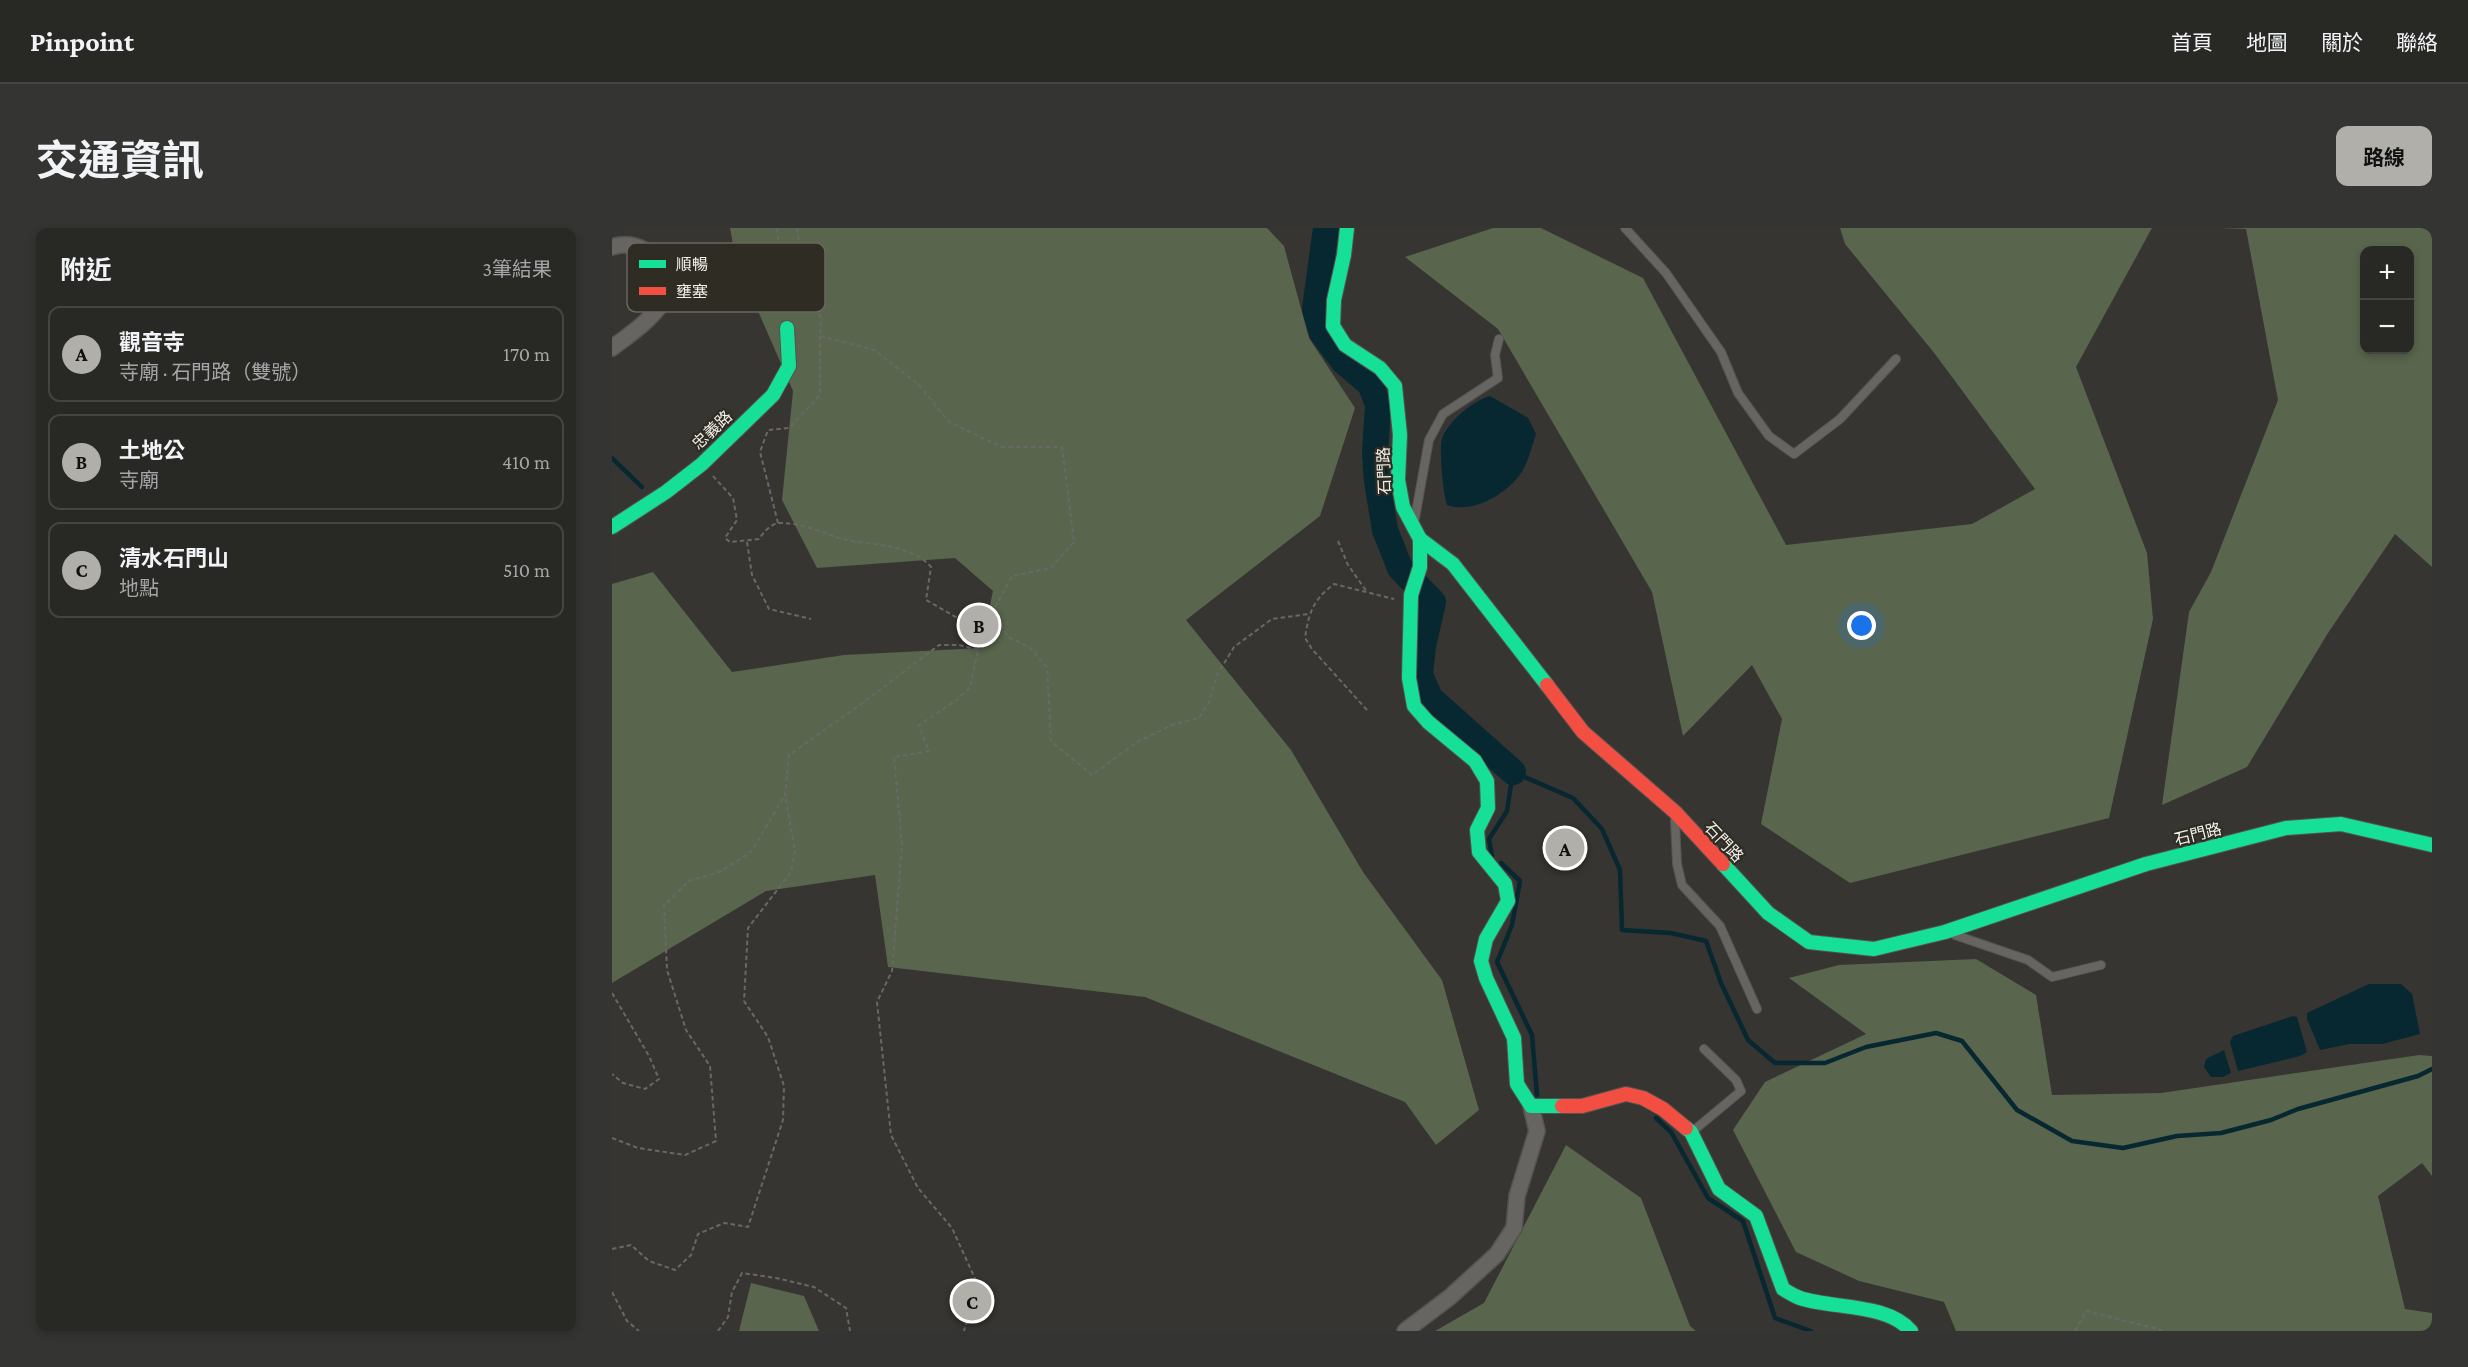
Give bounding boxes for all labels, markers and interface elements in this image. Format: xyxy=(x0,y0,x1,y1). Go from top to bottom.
text: Pinpoint xyxy=(30,26,134,57)
text: 首頁 xyxy=(2171,31,2213,55)
text: 地圖 xyxy=(2246,31,2288,55)
text: 關於 xyxy=(2321,31,2363,55)
text: 聯絡 xyxy=(2396,31,2438,55)
button: 路線 xyxy=(2336,126,2432,186)
text: 交通資訊 xyxy=(36,137,204,184)
legend xyxy=(627,243,825,312)
map controls xyxy=(2360,246,2414,354)
button: + xyxy=(2360,246,2414,300)
text: 附近 xyxy=(60,256,112,285)
text: 順暢 xyxy=(676,256,708,273)
text: 3筆結果 xyxy=(483,258,552,280)
text: 壅塞 xyxy=(676,283,708,300)
button: − xyxy=(2360,300,2414,354)
text: 觀音寺 xyxy=(119,330,185,355)
text: A xyxy=(76,343,87,365)
text: 170 m xyxy=(503,343,550,365)
text: 寺廟 · 石門路（雙號） xyxy=(119,361,311,383)
street label: 忠義路 xyxy=(689,407,735,453)
text: 土地公 xyxy=(119,438,185,463)
street label: 石門路 xyxy=(1375,447,1393,495)
text: B xyxy=(76,451,87,473)
text: 410 m xyxy=(502,451,550,473)
text: 寺廟 xyxy=(119,469,159,491)
text: 清水石門山 xyxy=(119,546,229,571)
text: C xyxy=(75,559,88,581)
text: 510 m xyxy=(503,559,550,581)
text: 地點 xyxy=(119,577,159,599)
pin: B xyxy=(960,602,998,648)
your location xyxy=(1847,611,1876,640)
street label: 石門路 xyxy=(1701,819,1747,865)
street label: 石門路 xyxy=(2173,820,2223,848)
pin: A xyxy=(1546,826,1584,870)
pin: C xyxy=(952,1278,992,1324)

